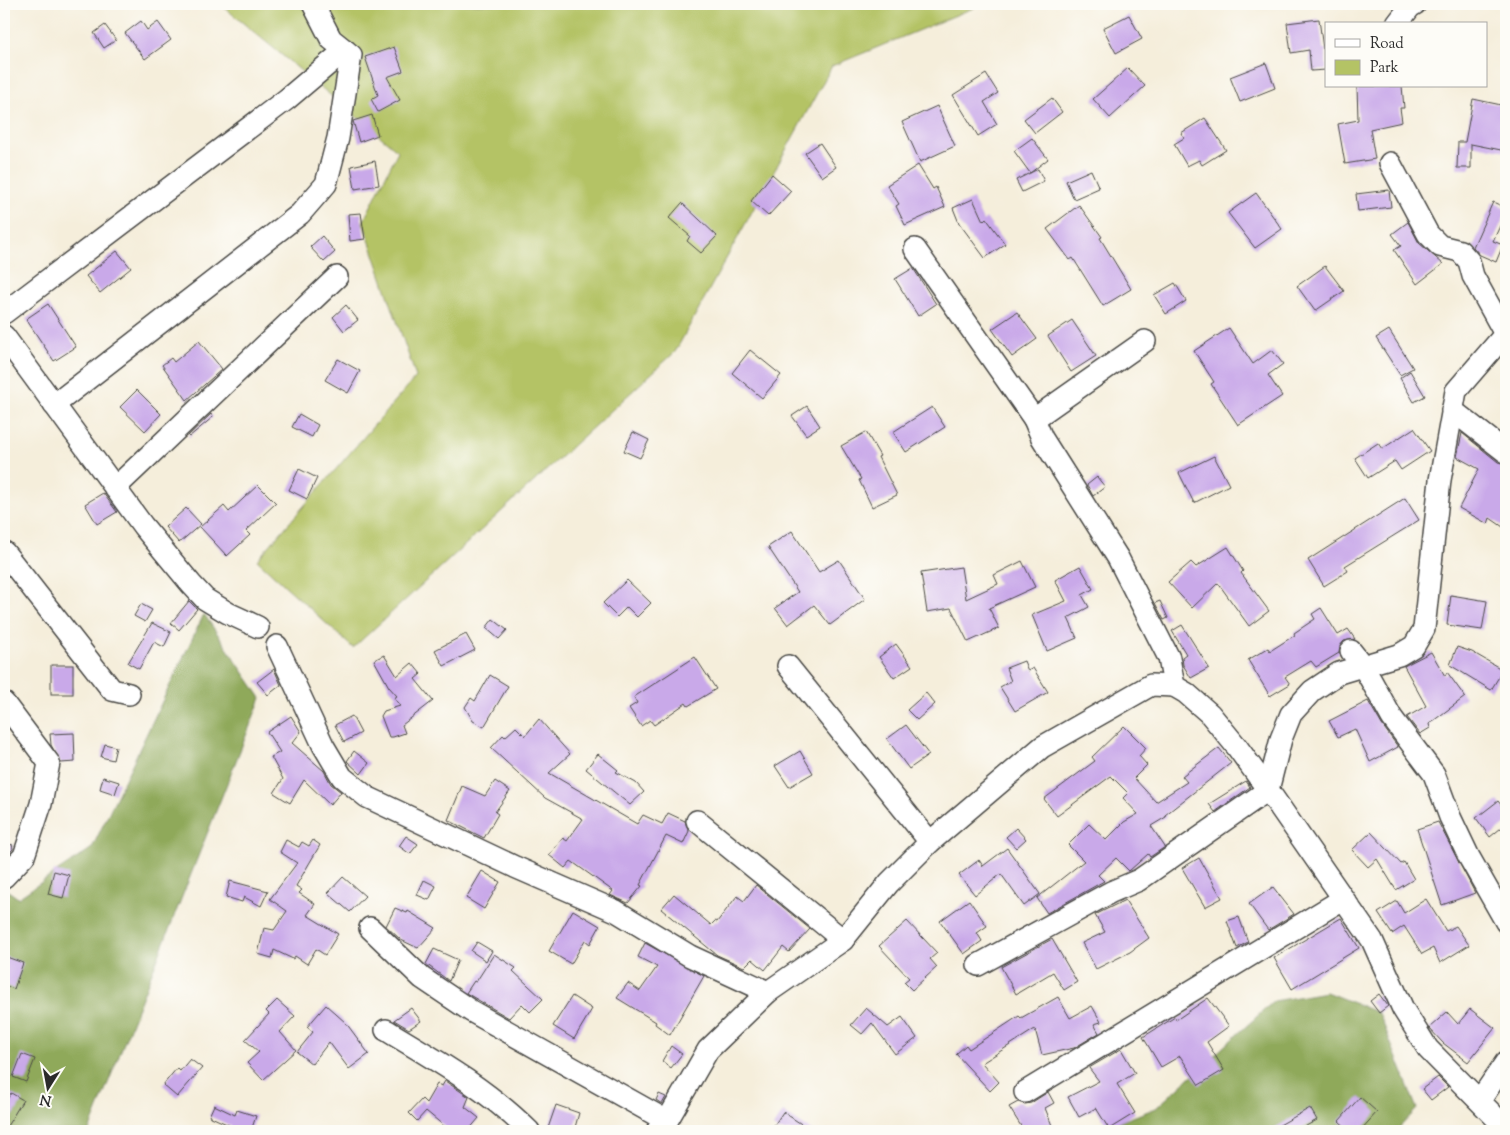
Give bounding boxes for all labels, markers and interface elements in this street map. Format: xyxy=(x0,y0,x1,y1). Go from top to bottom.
legend xyxy=(1325,22,1488,88)
text: Road xyxy=(1370,34,1404,55)
text: Park xyxy=(1370,58,1399,79)
north arrow xyxy=(22,1062,72,1112)
text: N xyxy=(39,1088,53,1110)

